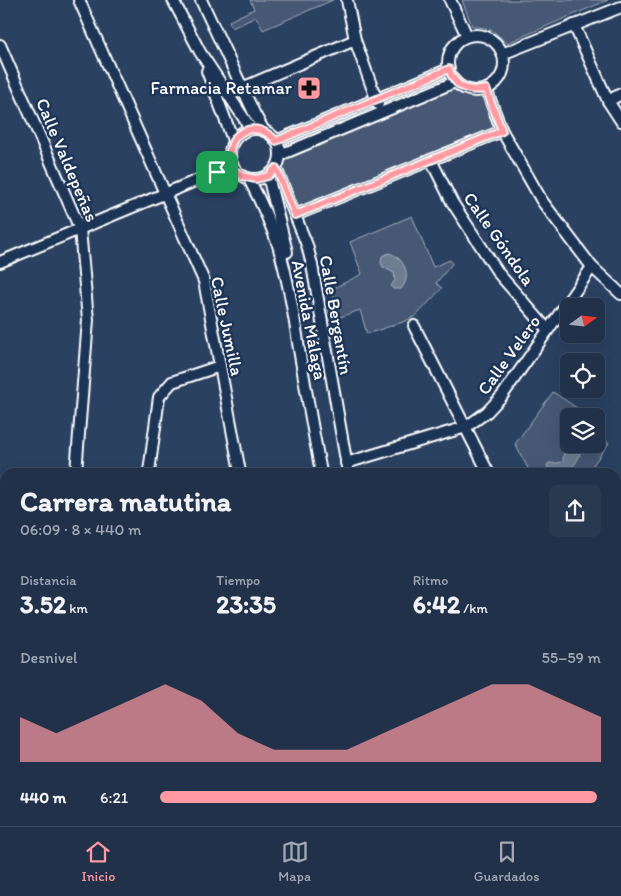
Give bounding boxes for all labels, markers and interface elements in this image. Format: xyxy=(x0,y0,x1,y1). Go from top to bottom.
pharmacy icon: Farmacia Retamar xyxy=(296,75,322,101)
place label: Farmacia Retamar xyxy=(151,77,293,99)
street label: Calle Valdepeñas xyxy=(31,95,103,225)
pin xyxy=(196,151,238,193)
icon: arrive xyxy=(203,158,231,186)
street label: Calle Góndola xyxy=(459,188,540,291)
street label: Calle Bergantín xyxy=(315,254,357,376)
street label: Avenida Málaga xyxy=(287,258,331,382)
street label: Calle Jumilla xyxy=(206,274,248,378)
north arrow xyxy=(560,298,605,342)
map controls xyxy=(560,298,605,453)
street label: Calle Velero xyxy=(473,311,545,399)
button: locate xyxy=(560,353,605,398)
button: layers xyxy=(560,408,605,453)
text: Carrera matutina xyxy=(20,484,231,518)
button: share xyxy=(549,485,601,537)
text: 06:09 · 8 × 440 m xyxy=(20,520,141,539)
text: Distancia xyxy=(20,572,77,589)
text: Tiempo xyxy=(216,572,260,589)
text: Ritmo xyxy=(413,572,448,589)
text: 3.52 xyxy=(20,589,66,619)
text: 23:35 xyxy=(216,589,276,619)
text: 6:42 xyxy=(413,589,460,619)
text: km xyxy=(66,600,88,617)
text: /km xyxy=(460,600,488,617)
text: Desnivel xyxy=(20,648,78,667)
text: 55–59 m xyxy=(541,648,601,667)
text: 440 m xyxy=(20,788,66,807)
text: 6:21 xyxy=(100,788,128,807)
tab: Inicio xyxy=(81,838,115,885)
tab: Mapa xyxy=(278,838,311,885)
tab: Guardados xyxy=(474,838,539,885)

